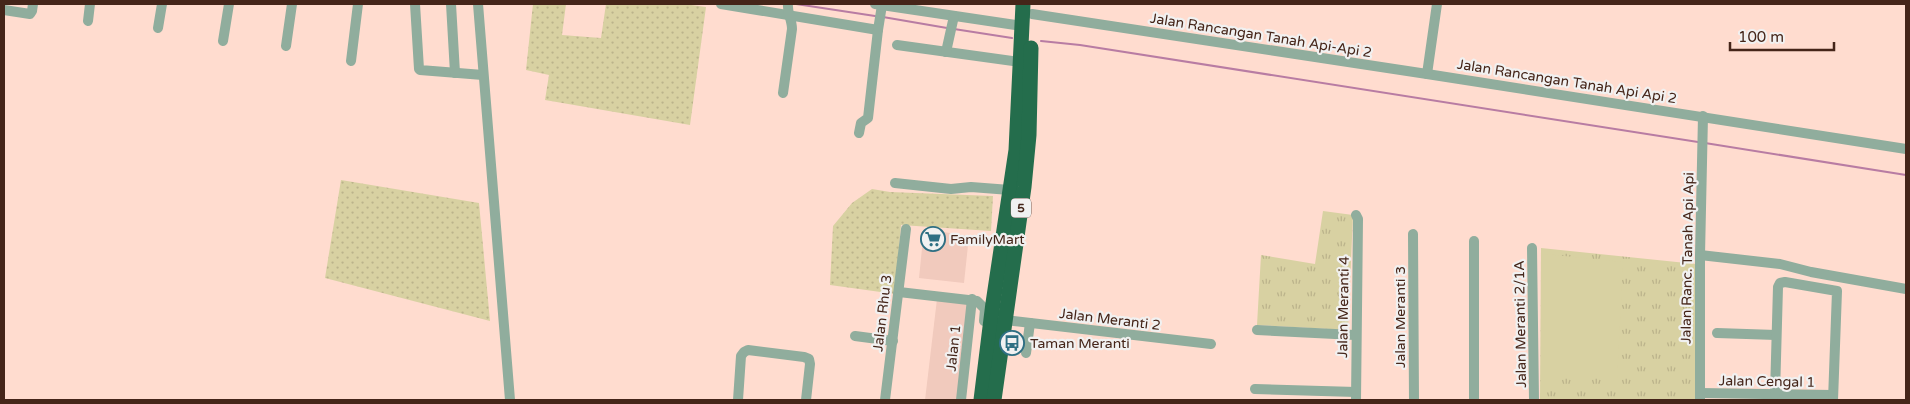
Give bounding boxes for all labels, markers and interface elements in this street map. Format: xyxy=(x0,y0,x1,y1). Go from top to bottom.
street label: Jalan Rancangan Tanah Api-Api 2 xyxy=(1149,10,1373,61)
scale bar xyxy=(1730,20,1834,52)
text: 100 m xyxy=(1738,28,1784,46)
street label: Jalan Rancangan Tanah Api Api 2 xyxy=(1456,56,1678,107)
street label: Jalan Ranc. Tanah Api Api xyxy=(1678,172,1697,344)
road number: 5 xyxy=(1011,198,1031,218)
supermarket icon: FamilyMart xyxy=(920,226,946,252)
place label: FamilyMart xyxy=(950,231,1025,248)
street label: Jalan Meranti 4 xyxy=(1334,256,1353,358)
street label: Jalan Meranti 2/1A xyxy=(1511,260,1530,388)
street label: Jalan Meranti 3 xyxy=(1392,266,1409,368)
street label: Jalan Rhu 3 xyxy=(869,274,896,352)
street label: Jalan Meranti 2 xyxy=(1058,305,1162,334)
street label: Jalan 1 xyxy=(943,324,964,372)
bus stop icon: Taman Meranti xyxy=(999,330,1025,356)
place label: Taman Meranti xyxy=(1030,335,1130,352)
street label: Jalan Cengal 1 xyxy=(1719,372,1815,391)

